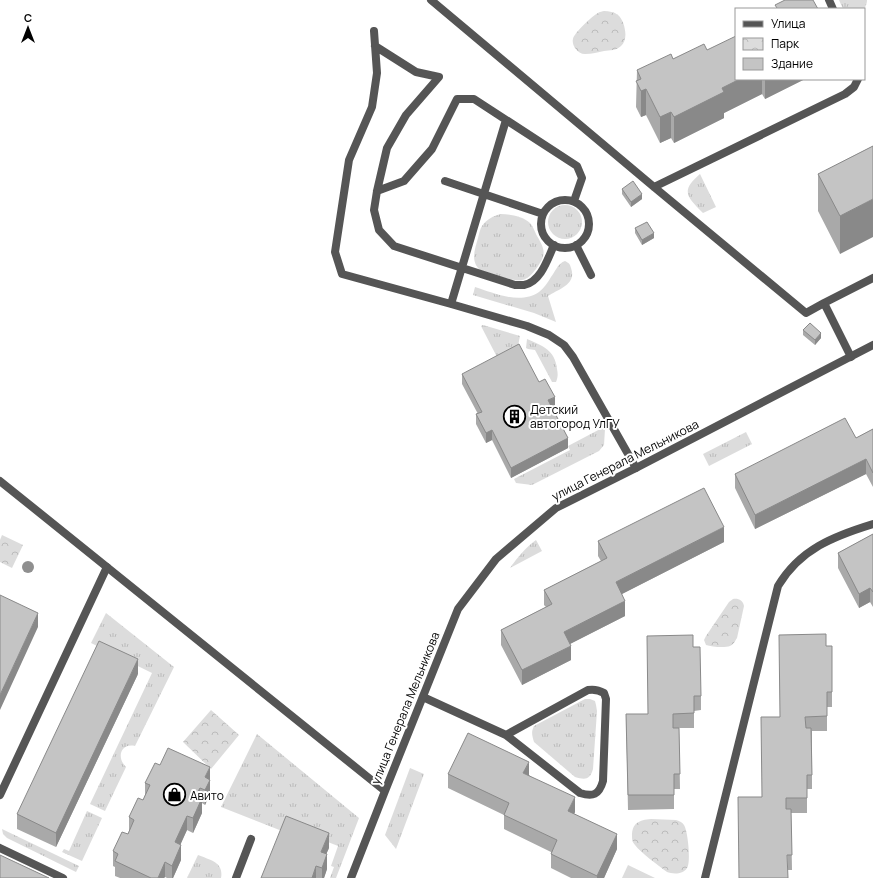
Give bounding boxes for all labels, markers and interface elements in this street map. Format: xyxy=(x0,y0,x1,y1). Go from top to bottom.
north arrow xyxy=(8,8,48,48)
legend xyxy=(735,8,865,80)
text: С xyxy=(24,10,32,25)
text: Улица xyxy=(771,15,805,32)
text: Парк xyxy=(771,35,800,52)
text: Здание xyxy=(771,55,813,72)
place label: Детский автогород УлГУ xyxy=(530,401,620,432)
building icon: Детский автогород УлГУ xyxy=(502,403,528,429)
street label: улица Генерала Мельникова xyxy=(549,415,701,505)
street label: улица Генерала Мельникова xyxy=(367,629,443,787)
shop icon: Авито xyxy=(162,782,188,808)
place label: Авито xyxy=(190,787,224,804)

